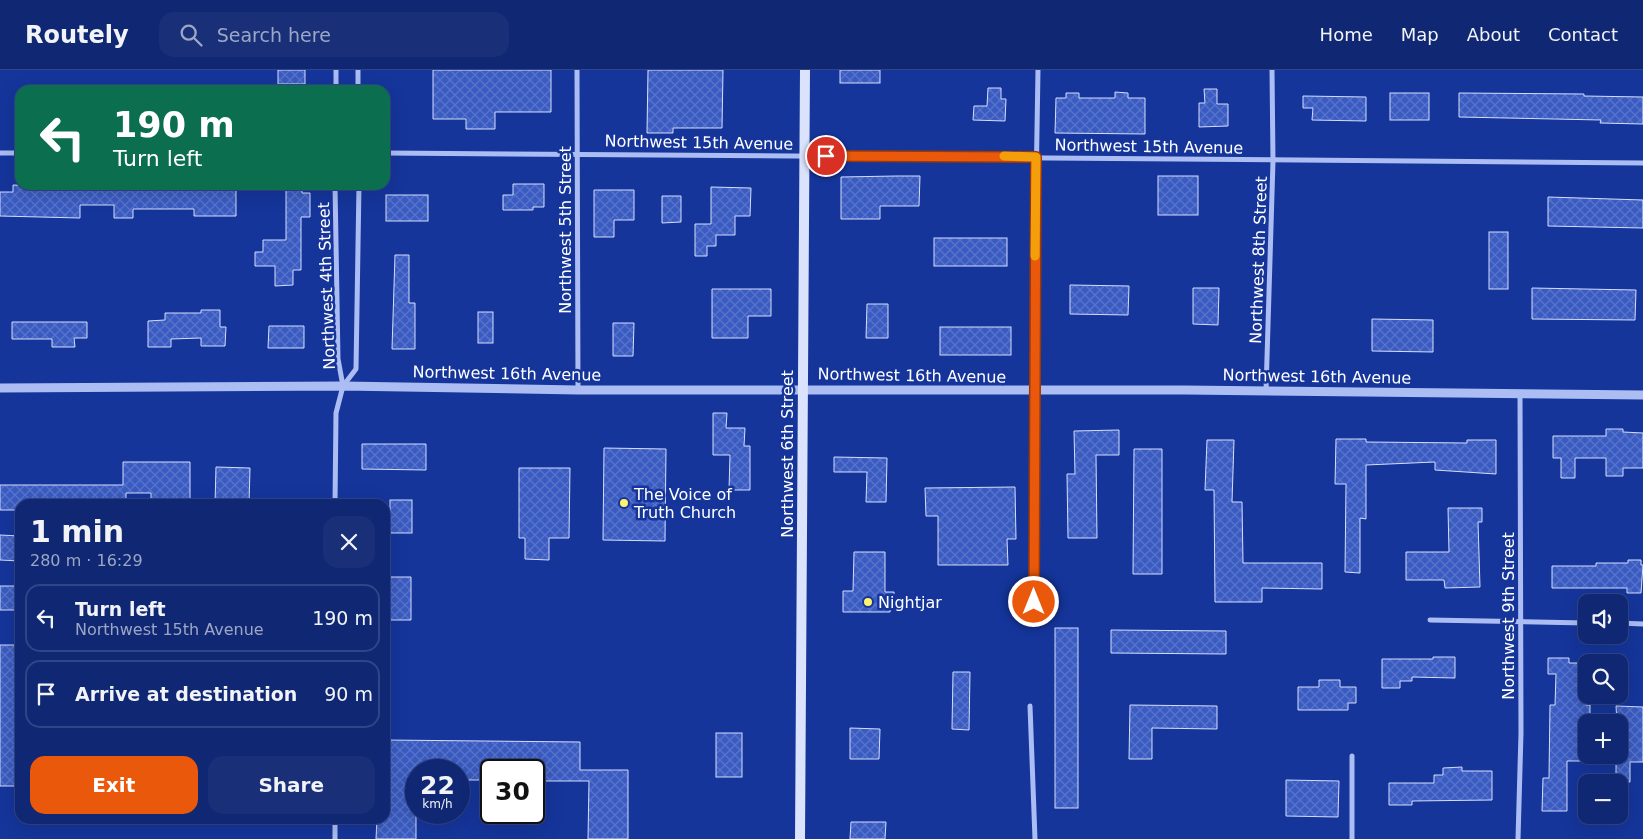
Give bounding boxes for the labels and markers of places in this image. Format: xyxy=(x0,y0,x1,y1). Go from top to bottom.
pin xyxy=(805,135,847,177)
place label: The Voice of Truth Church xyxy=(633,485,736,522)
marker: The Voice of Truth Church xyxy=(618,497,630,509)
place label: Nightjar xyxy=(878,593,942,612)
marker: Nightjar xyxy=(862,596,874,608)

